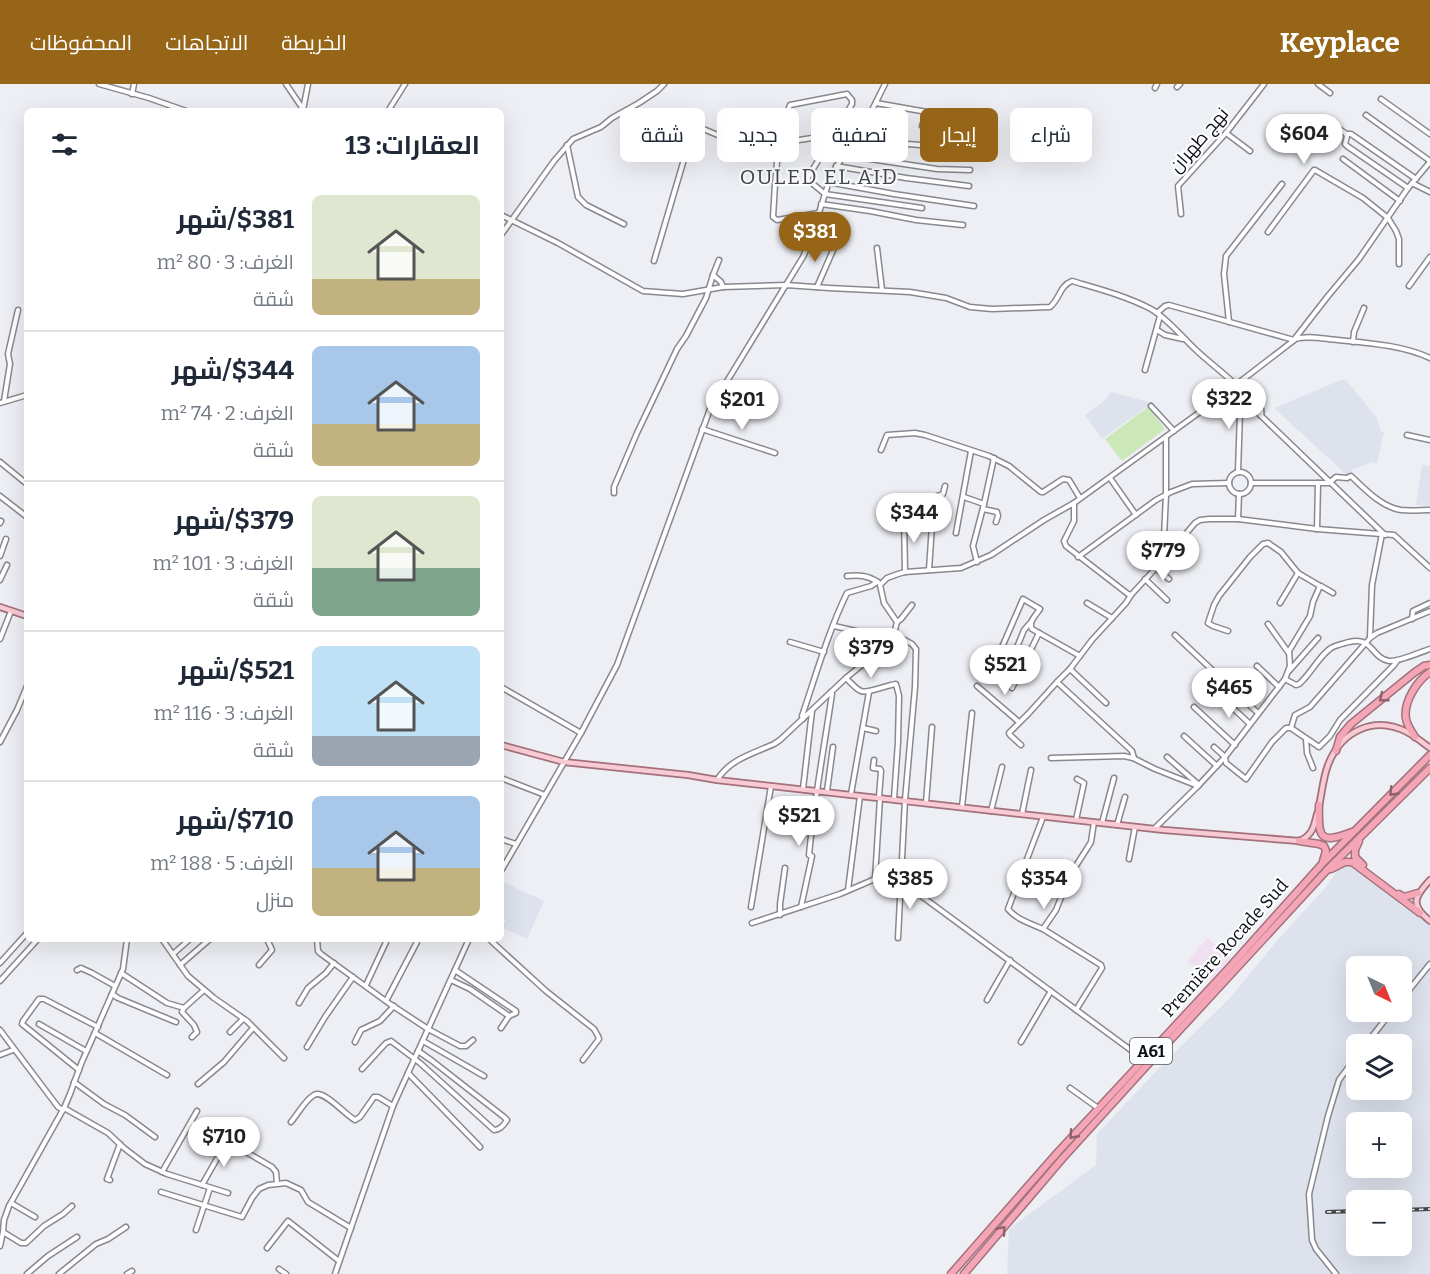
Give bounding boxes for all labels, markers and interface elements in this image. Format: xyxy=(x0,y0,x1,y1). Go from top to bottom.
text: Keyplace xyxy=(1280,26,1400,59)
text: المحفوظات xyxy=(30,30,132,56)
text: الاتجاهات xyxy=(165,30,248,56)
text: الخريطة xyxy=(281,30,347,56)
street label: نهج طهران xyxy=(1165,103,1234,178)
chip: شقة xyxy=(620,108,705,162)
chip: جديد xyxy=(717,108,799,162)
chip: تصفية xyxy=(811,108,908,162)
chip: إيجار xyxy=(920,108,998,162)
chip: شراء xyxy=(1010,108,1092,162)
pin: $604 xyxy=(1268,114,1340,165)
text: $604 xyxy=(1280,121,1328,145)
icon: filters xyxy=(48,128,81,161)
text: العقارات: 13 xyxy=(345,130,480,161)
district label: OULED EL AID xyxy=(740,164,898,190)
text: $381/شهر xyxy=(177,204,294,235)
pin: $381 xyxy=(779,212,851,263)
icon: home xyxy=(360,219,432,291)
text: $381 xyxy=(793,219,837,243)
text: الغرف: 3 · 80 m² xyxy=(157,250,294,274)
text: شقة xyxy=(253,287,294,311)
text: $344/شهر xyxy=(172,355,294,386)
icon: home xyxy=(360,370,432,442)
pin: $322 xyxy=(1193,379,1265,430)
pin: $201 xyxy=(706,380,778,431)
text: $322 xyxy=(1206,386,1252,410)
text: $201 xyxy=(720,387,764,411)
text: الغرف: 2 · 74 m² xyxy=(161,401,294,425)
text: شقة xyxy=(253,438,294,462)
pin: $344 xyxy=(878,493,950,544)
text: $344 xyxy=(890,500,938,524)
text: $379/شهر xyxy=(175,505,294,536)
icon: home xyxy=(360,520,432,592)
pin: $779 xyxy=(1127,531,1199,582)
text: $779 xyxy=(1140,538,1186,562)
text: الغرف: 3 · 101 m² xyxy=(153,551,294,575)
text: شقة xyxy=(253,588,294,612)
pin: $379 xyxy=(835,628,907,679)
text: $379 xyxy=(848,635,894,659)
pin: $521 xyxy=(969,645,1041,696)
text: $521 xyxy=(984,652,1026,676)
text: $521/شهر xyxy=(179,655,294,686)
pin: $465 xyxy=(1193,668,1265,719)
icon: home xyxy=(360,670,432,742)
text: $465 xyxy=(1206,675,1252,699)
one-way arrow xyxy=(1378,691,1389,702)
text: الغرف: 3 · 116 m² xyxy=(154,701,294,725)
text: شقة xyxy=(253,738,294,762)
one-way arrow xyxy=(1389,785,1400,796)
pin: $521 xyxy=(763,796,835,847)
text: $521 xyxy=(778,803,820,827)
text: $710/شهر xyxy=(177,805,294,836)
icon: home xyxy=(360,820,432,892)
text: الغرف: 5 · 188 m² xyxy=(150,851,294,875)
pin: $385 xyxy=(874,859,946,910)
pin: $354 xyxy=(1008,859,1080,910)
text: $385 xyxy=(887,866,933,890)
text: $354 xyxy=(1021,866,1067,890)
street label: Première Rocade Sud xyxy=(1157,874,1293,1022)
text: منزل xyxy=(256,888,294,912)
north arrow xyxy=(1346,956,1412,1022)
map controls xyxy=(1346,956,1412,1256)
button: layers xyxy=(1346,1034,1412,1100)
road number: A61 xyxy=(1130,1038,1172,1064)
button: + xyxy=(1346,1112,1412,1178)
pin: $710 xyxy=(188,1117,260,1168)
text: $710 xyxy=(202,1124,246,1148)
one-way arrow xyxy=(1069,1128,1080,1139)
button: − xyxy=(1346,1190,1412,1256)
one-way arrow xyxy=(995,1226,1006,1237)

